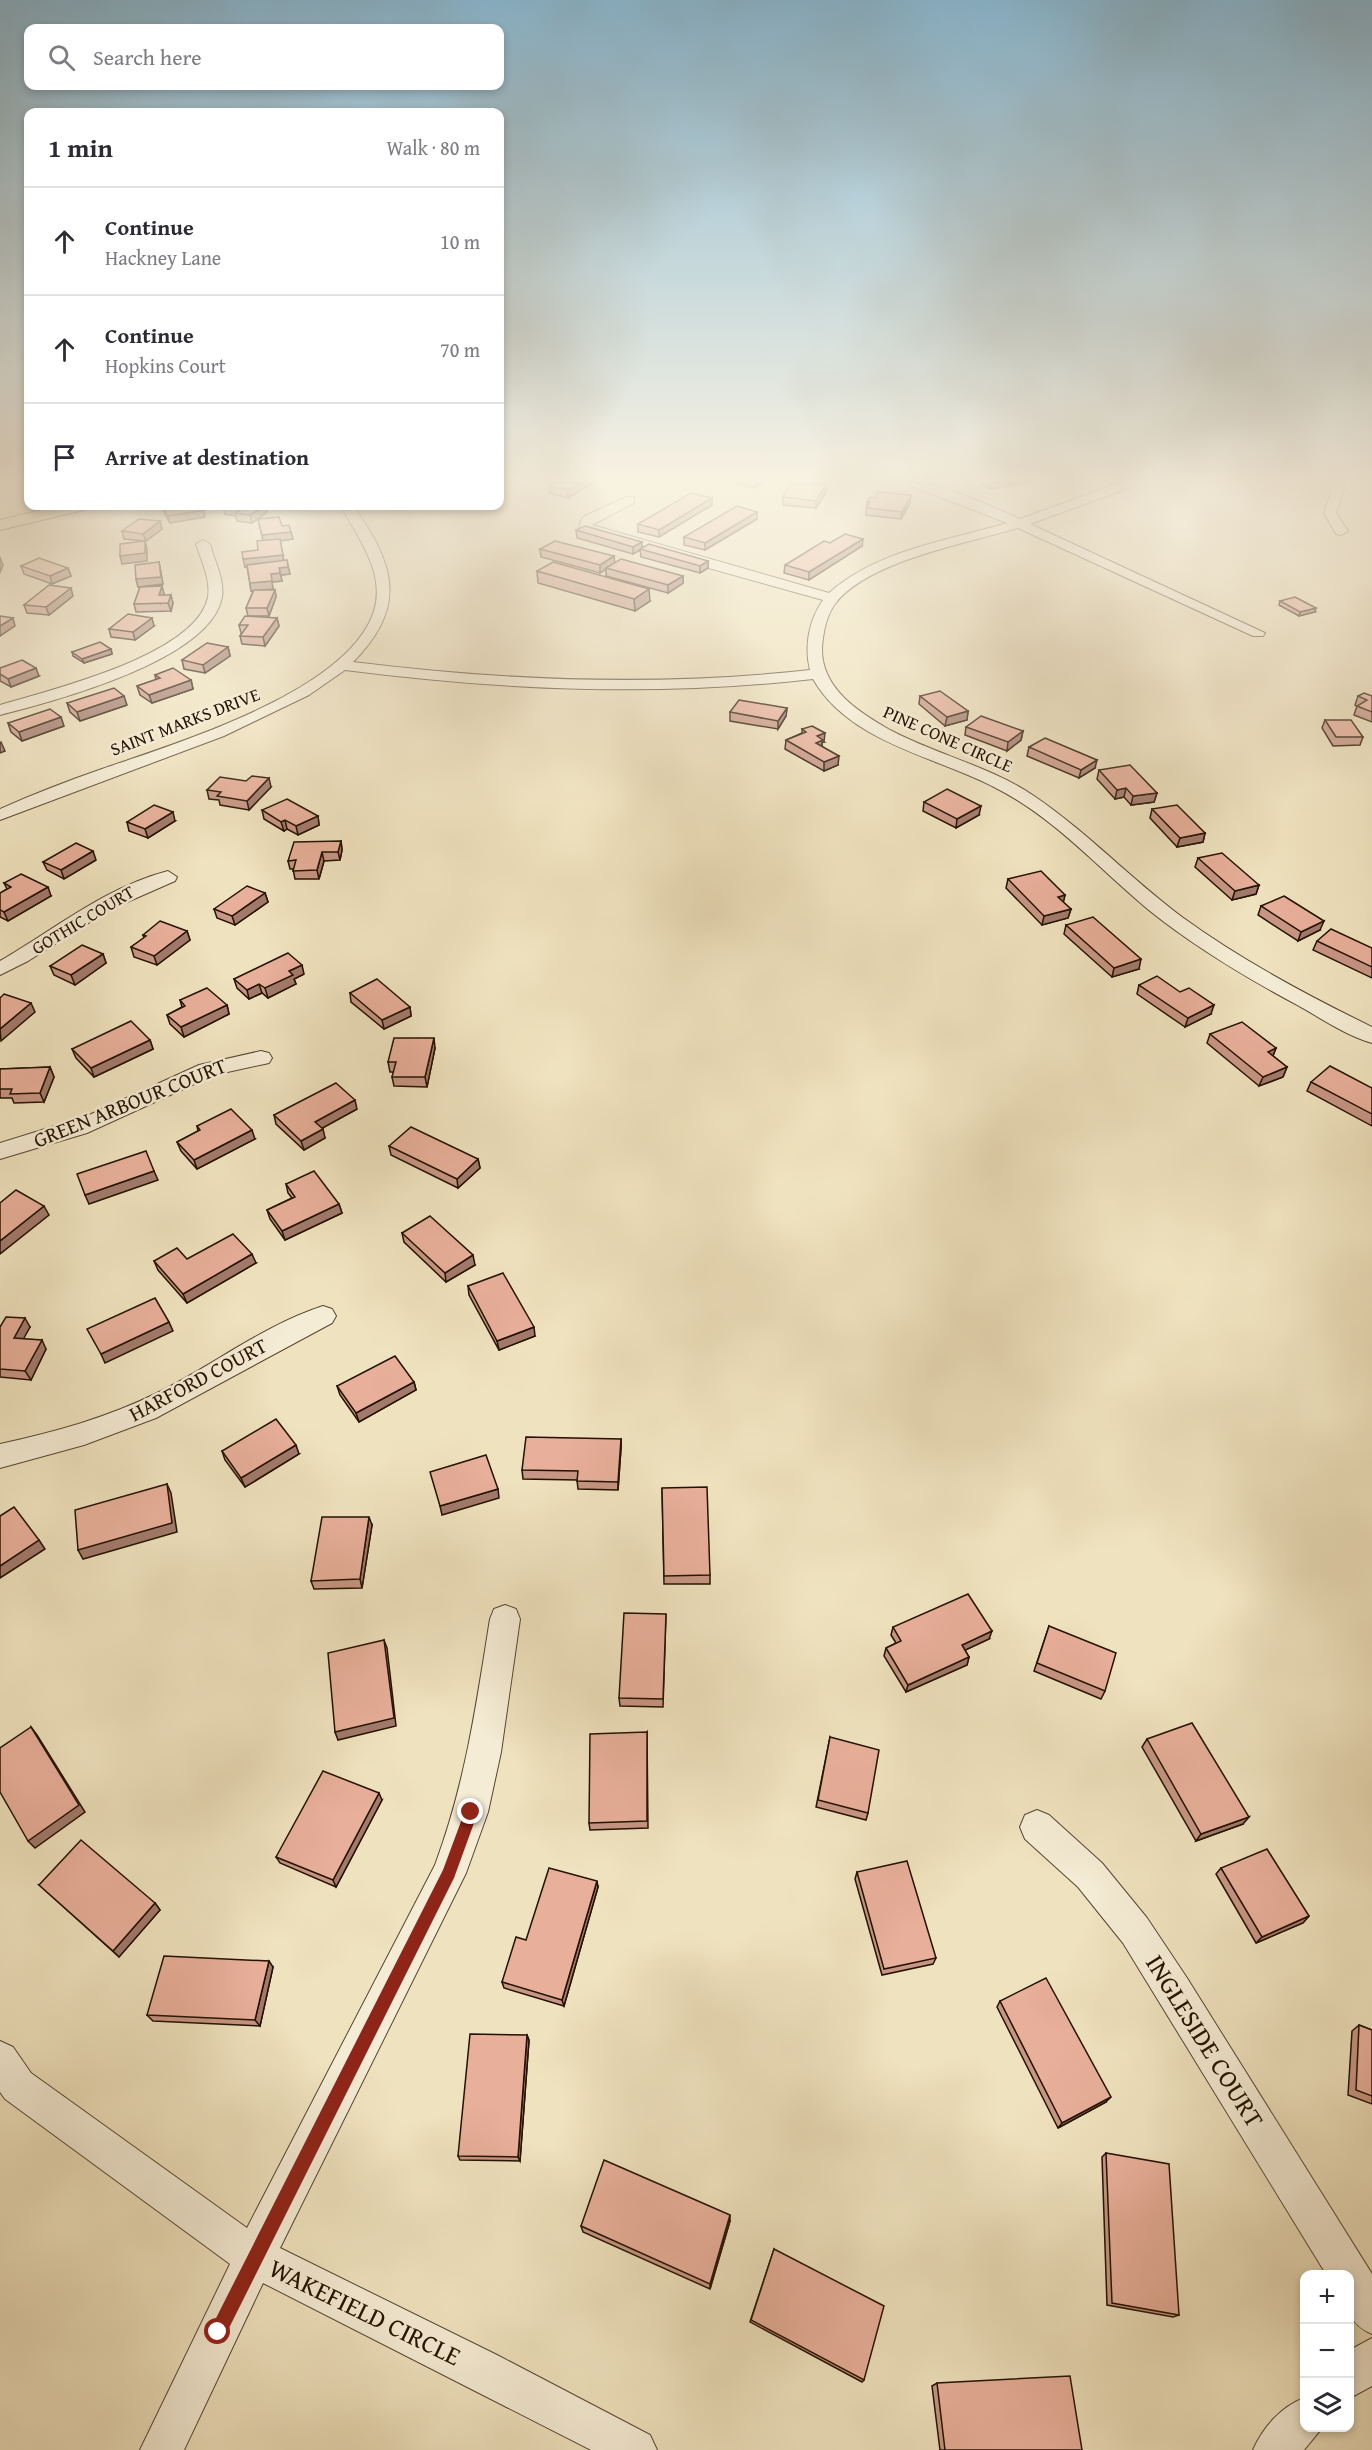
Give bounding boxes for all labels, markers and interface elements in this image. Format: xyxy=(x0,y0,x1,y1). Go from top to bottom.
search box xyxy=(24,24,504,90)
icon: search xyxy=(45,41,78,74)
text: Search here xyxy=(93,41,202,73)
text: 1 min xyxy=(48,128,113,167)
text: Walk · 80 m xyxy=(386,133,480,162)
text: Continue xyxy=(105,211,194,243)
icon: ahead xyxy=(48,225,81,258)
text: 10 m xyxy=(440,227,480,256)
text: Hackney Lane xyxy=(105,243,221,272)
text: Continue xyxy=(105,319,194,351)
icon: ahead xyxy=(48,333,81,366)
text: 70 m xyxy=(440,335,480,364)
text: Hopkins Court xyxy=(105,351,226,380)
icon: arrive xyxy=(48,441,81,474)
text: Arrive at destination xyxy=(105,441,309,473)
street label: SAINT MARKS DRIVE xyxy=(106,681,264,762)
street label: PINE CONE CIRCLE xyxy=(879,698,1017,779)
street label: GOTHIC COURT xyxy=(26,878,139,961)
street label: GREEN ARBOUR COURT xyxy=(29,1050,231,1155)
street label: HARFORD COURT xyxy=(123,1330,273,1429)
route end xyxy=(457,1798,483,1824)
street label: INGLESIDE COURT xyxy=(1137,1947,1275,2135)
street label: WAKEFIELD CIRCLE xyxy=(263,2248,468,2375)
map controls xyxy=(1300,2270,1354,2432)
button: + xyxy=(1300,2270,1354,2324)
route start xyxy=(204,2318,230,2344)
button: − xyxy=(1300,2324,1354,2378)
button: layers xyxy=(1300,2378,1354,2432)

